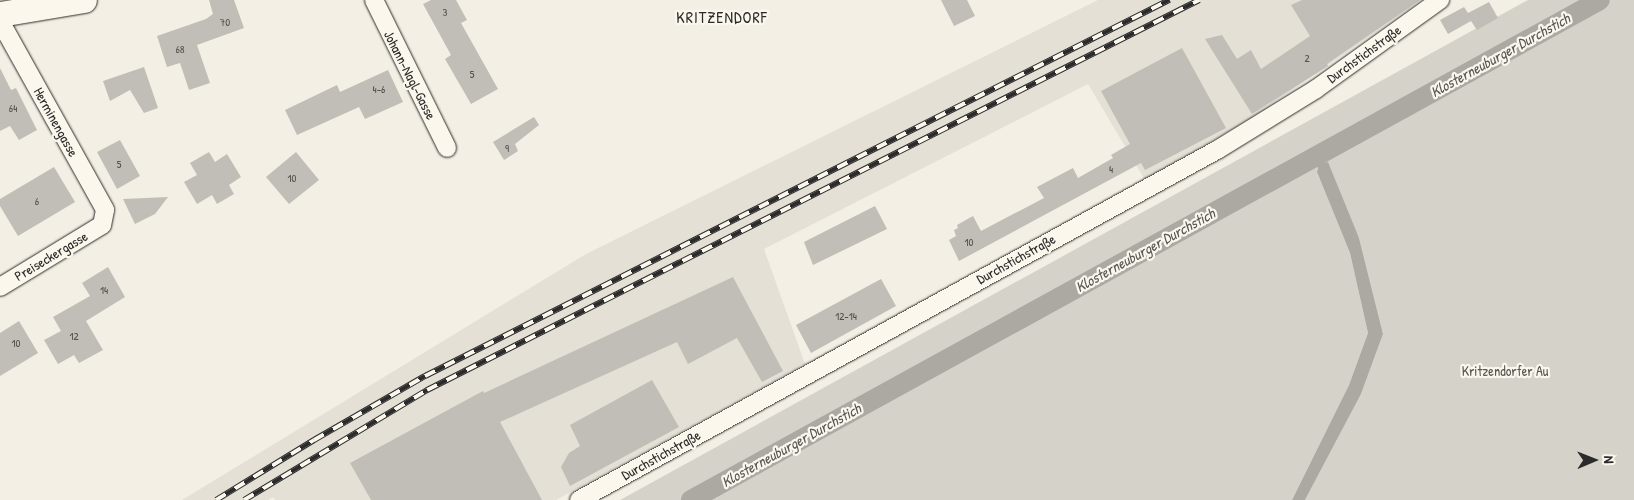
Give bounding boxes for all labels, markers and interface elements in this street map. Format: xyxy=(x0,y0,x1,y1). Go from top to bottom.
house number: 3 xyxy=(443,5,447,19)
district label: KRITZENDORF xyxy=(675,7,769,27)
water label: Klosterneuburger Durchstich xyxy=(1427,9,1573,101)
house number: 70 xyxy=(220,15,230,29)
street label: Durchstichstraße xyxy=(1324,21,1404,87)
street label: Johann-Nagl-Gasse xyxy=(380,28,440,122)
house number: 68 xyxy=(175,42,185,56)
house number: 2 xyxy=(1304,51,1310,65)
house number: 5 xyxy=(470,67,474,81)
house number: 4-6 xyxy=(373,82,385,96)
street label: Herminengasse xyxy=(30,84,82,160)
house number: 64 xyxy=(9,101,17,115)
house number: 9 xyxy=(505,141,509,155)
house number: 5 xyxy=(117,157,121,171)
house number: 4 xyxy=(1109,162,1113,176)
house number: 10 xyxy=(288,171,296,185)
house number: 6 xyxy=(35,194,39,208)
water label: Klosterneuburger Durchstich xyxy=(1072,204,1218,296)
street label: Preiseckergasse xyxy=(12,228,90,284)
street label: Durchstichstraße xyxy=(974,230,1058,288)
house number: 10 xyxy=(965,235,973,249)
house number: 14 xyxy=(100,283,108,297)
house number: 12-14 xyxy=(835,309,857,323)
house number: 12 xyxy=(69,329,79,343)
house number: 10 xyxy=(12,336,20,350)
park label: Kritzendorfer Au xyxy=(1462,363,1548,379)
water label: Klosterneuburger Durchstich xyxy=(718,399,864,491)
street label: Durchstichstraße xyxy=(619,426,703,484)
north arrow xyxy=(1569,435,1619,485)
text: N xyxy=(1600,456,1619,464)

